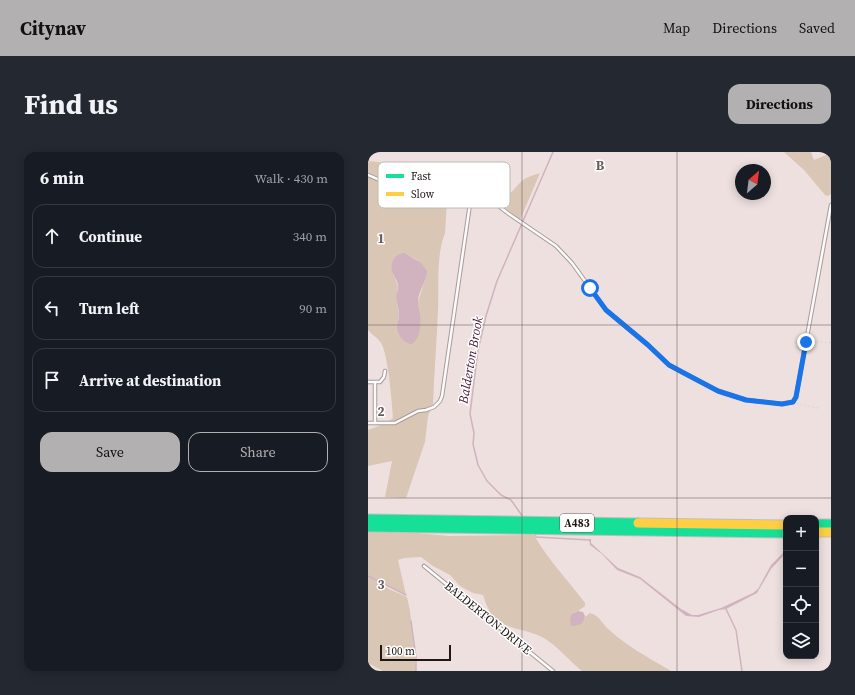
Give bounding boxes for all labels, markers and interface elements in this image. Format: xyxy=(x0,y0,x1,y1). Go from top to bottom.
text: Citynav xyxy=(20,15,86,41)
text: Map xyxy=(663,18,690,38)
text: Directions xyxy=(712,18,777,38)
text: Saved xyxy=(799,18,835,38)
button: Directions xyxy=(728,84,831,124)
text: Find us xyxy=(24,85,118,123)
text: B xyxy=(596,157,605,174)
legend xyxy=(378,162,510,208)
north arrow xyxy=(735,164,771,200)
text: 6 min xyxy=(40,166,84,190)
text: Fast xyxy=(411,169,431,184)
text: Walk · 430 m xyxy=(255,170,328,187)
text: Slow xyxy=(411,187,435,202)
icon: ahead xyxy=(41,225,63,247)
text: Continue xyxy=(79,226,142,247)
text: 340 m xyxy=(293,228,327,245)
text: 1 xyxy=(377,230,385,247)
route start xyxy=(581,279,599,297)
icon: left xyxy=(41,297,63,319)
text: Turn left xyxy=(79,298,139,319)
text: 90 m xyxy=(299,300,327,317)
water label: Balderton Brook xyxy=(454,314,487,406)
route end xyxy=(797,333,815,351)
icon: arrive xyxy=(41,369,63,391)
text: Arrive at destination xyxy=(79,370,221,391)
text: 2 xyxy=(377,403,385,420)
button: Save xyxy=(40,432,180,472)
button: Share xyxy=(188,432,328,472)
road number: A483 xyxy=(560,514,594,532)
map controls xyxy=(783,515,819,659)
button: + xyxy=(783,515,819,551)
button: − xyxy=(783,551,819,587)
text: 3 xyxy=(377,576,385,593)
street label: BALDERTON DRIVE xyxy=(441,578,535,658)
button: locate xyxy=(783,587,819,623)
button: layers xyxy=(783,623,819,659)
scale bar xyxy=(380,643,451,662)
text: 100 m xyxy=(386,644,415,659)

